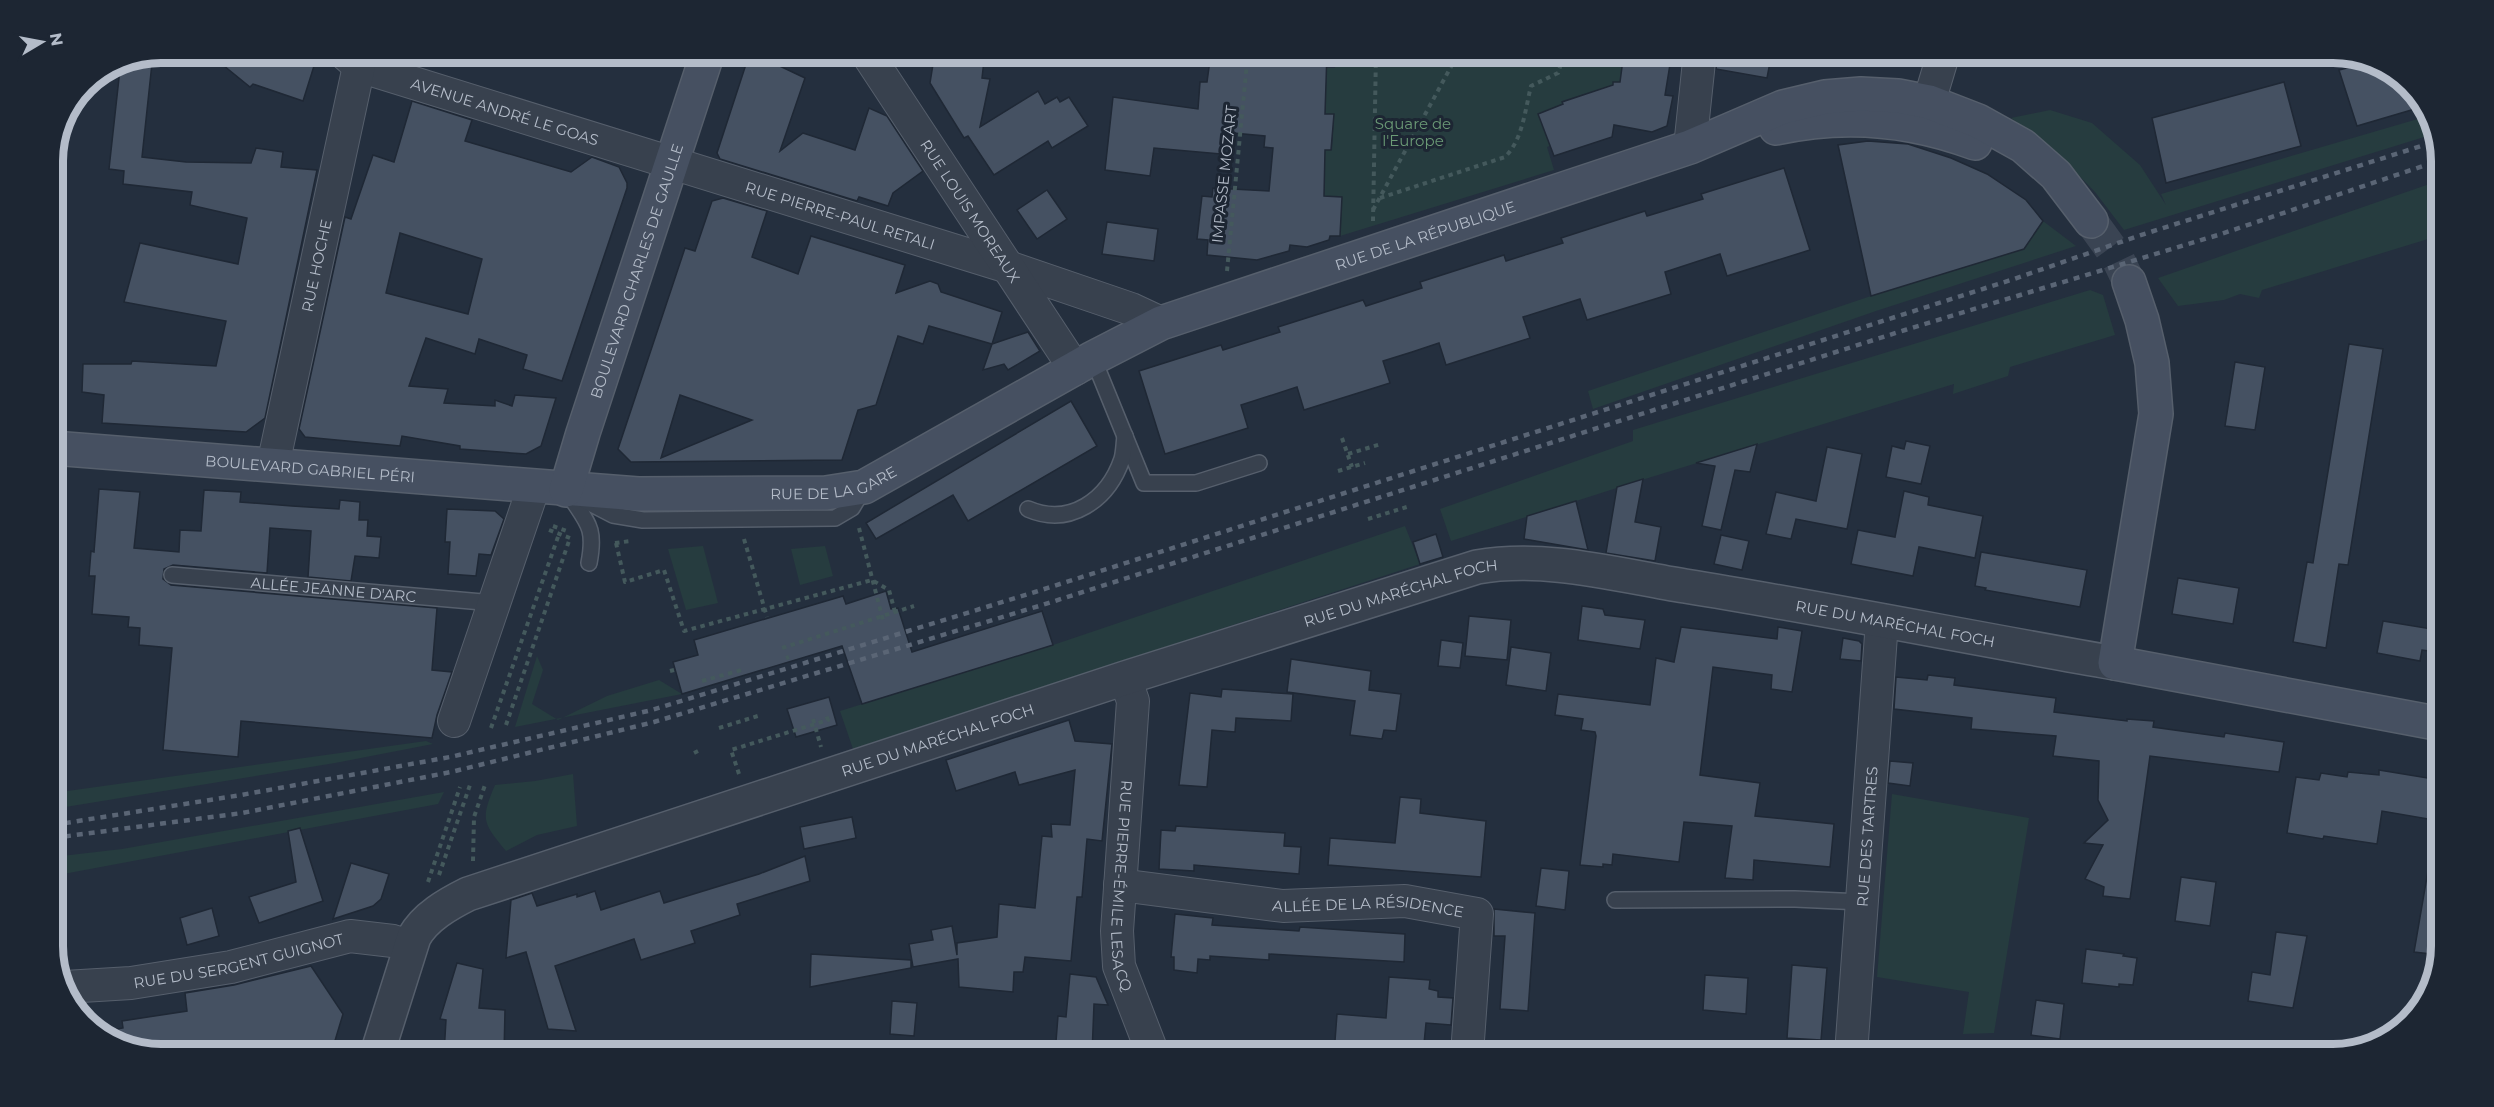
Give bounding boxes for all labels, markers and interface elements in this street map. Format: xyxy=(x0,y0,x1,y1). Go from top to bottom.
north arrow xyxy=(12,12,72,72)
text: N xyxy=(46,31,67,48)
street label: AVENUE ANDRÉ LE GOAS xyxy=(409,73,601,149)
street label: IMPASSE MOZART xyxy=(1207,104,1241,244)
park label: Square de l'Europe xyxy=(1375,114,1451,150)
street label: RUE LOUIS MOREAUX xyxy=(917,135,1025,286)
street label: BOULEVARD CHARLES DE GAULLE xyxy=(585,141,687,401)
street label: RUE PIERRE-PAUL RETALI xyxy=(743,177,937,253)
street label: RUE DE LA RÉPUBLIQUE xyxy=(1332,196,1518,274)
street label: RUE HOCHE xyxy=(297,217,335,314)
street label: BOULEVARD GABRIEL PÉRI xyxy=(205,451,416,486)
street label: RUE DE LA GARE xyxy=(770,461,900,503)
street label: RUE DU MARÉCHAL FOCH xyxy=(1301,555,1499,631)
street label: ALLÉE JEANNE D'ARC xyxy=(250,572,417,606)
street label: RUE DU MARÉCHAL FOCH xyxy=(1794,596,1996,651)
street label: RUE DU MARÉCHAL FOCH xyxy=(839,699,1037,780)
street label: RUE DES TARTRES xyxy=(1852,766,1881,907)
street label: RUE PIERRE-ÉMILE LESACQ xyxy=(1108,780,1137,994)
street label: ALLÉE DE LA RÉSIDENCE xyxy=(1271,892,1465,921)
street label: RUE DU SERGENT GUIGNOT xyxy=(132,929,346,992)

